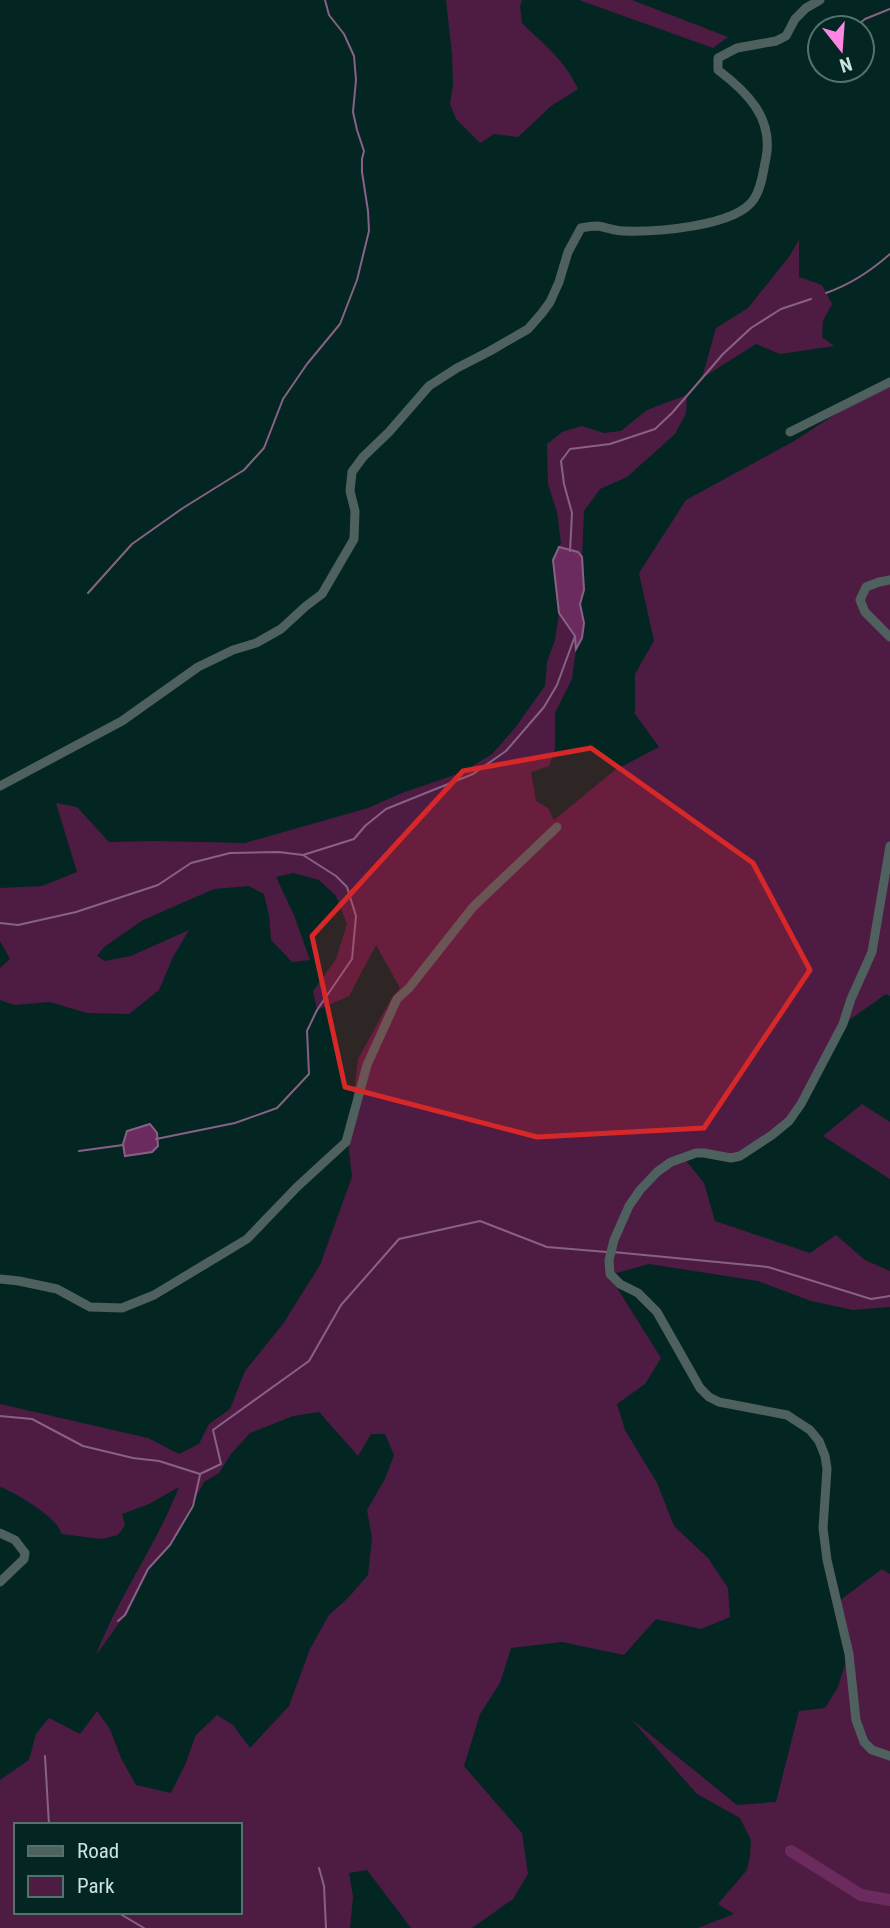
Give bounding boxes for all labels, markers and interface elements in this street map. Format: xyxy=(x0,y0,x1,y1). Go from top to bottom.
north arrow xyxy=(806,14,876,84)
text: N xyxy=(837,52,855,77)
legend xyxy=(14,1823,242,1914)
text: Road xyxy=(77,1839,119,1863)
text: Park xyxy=(77,1874,115,1898)

